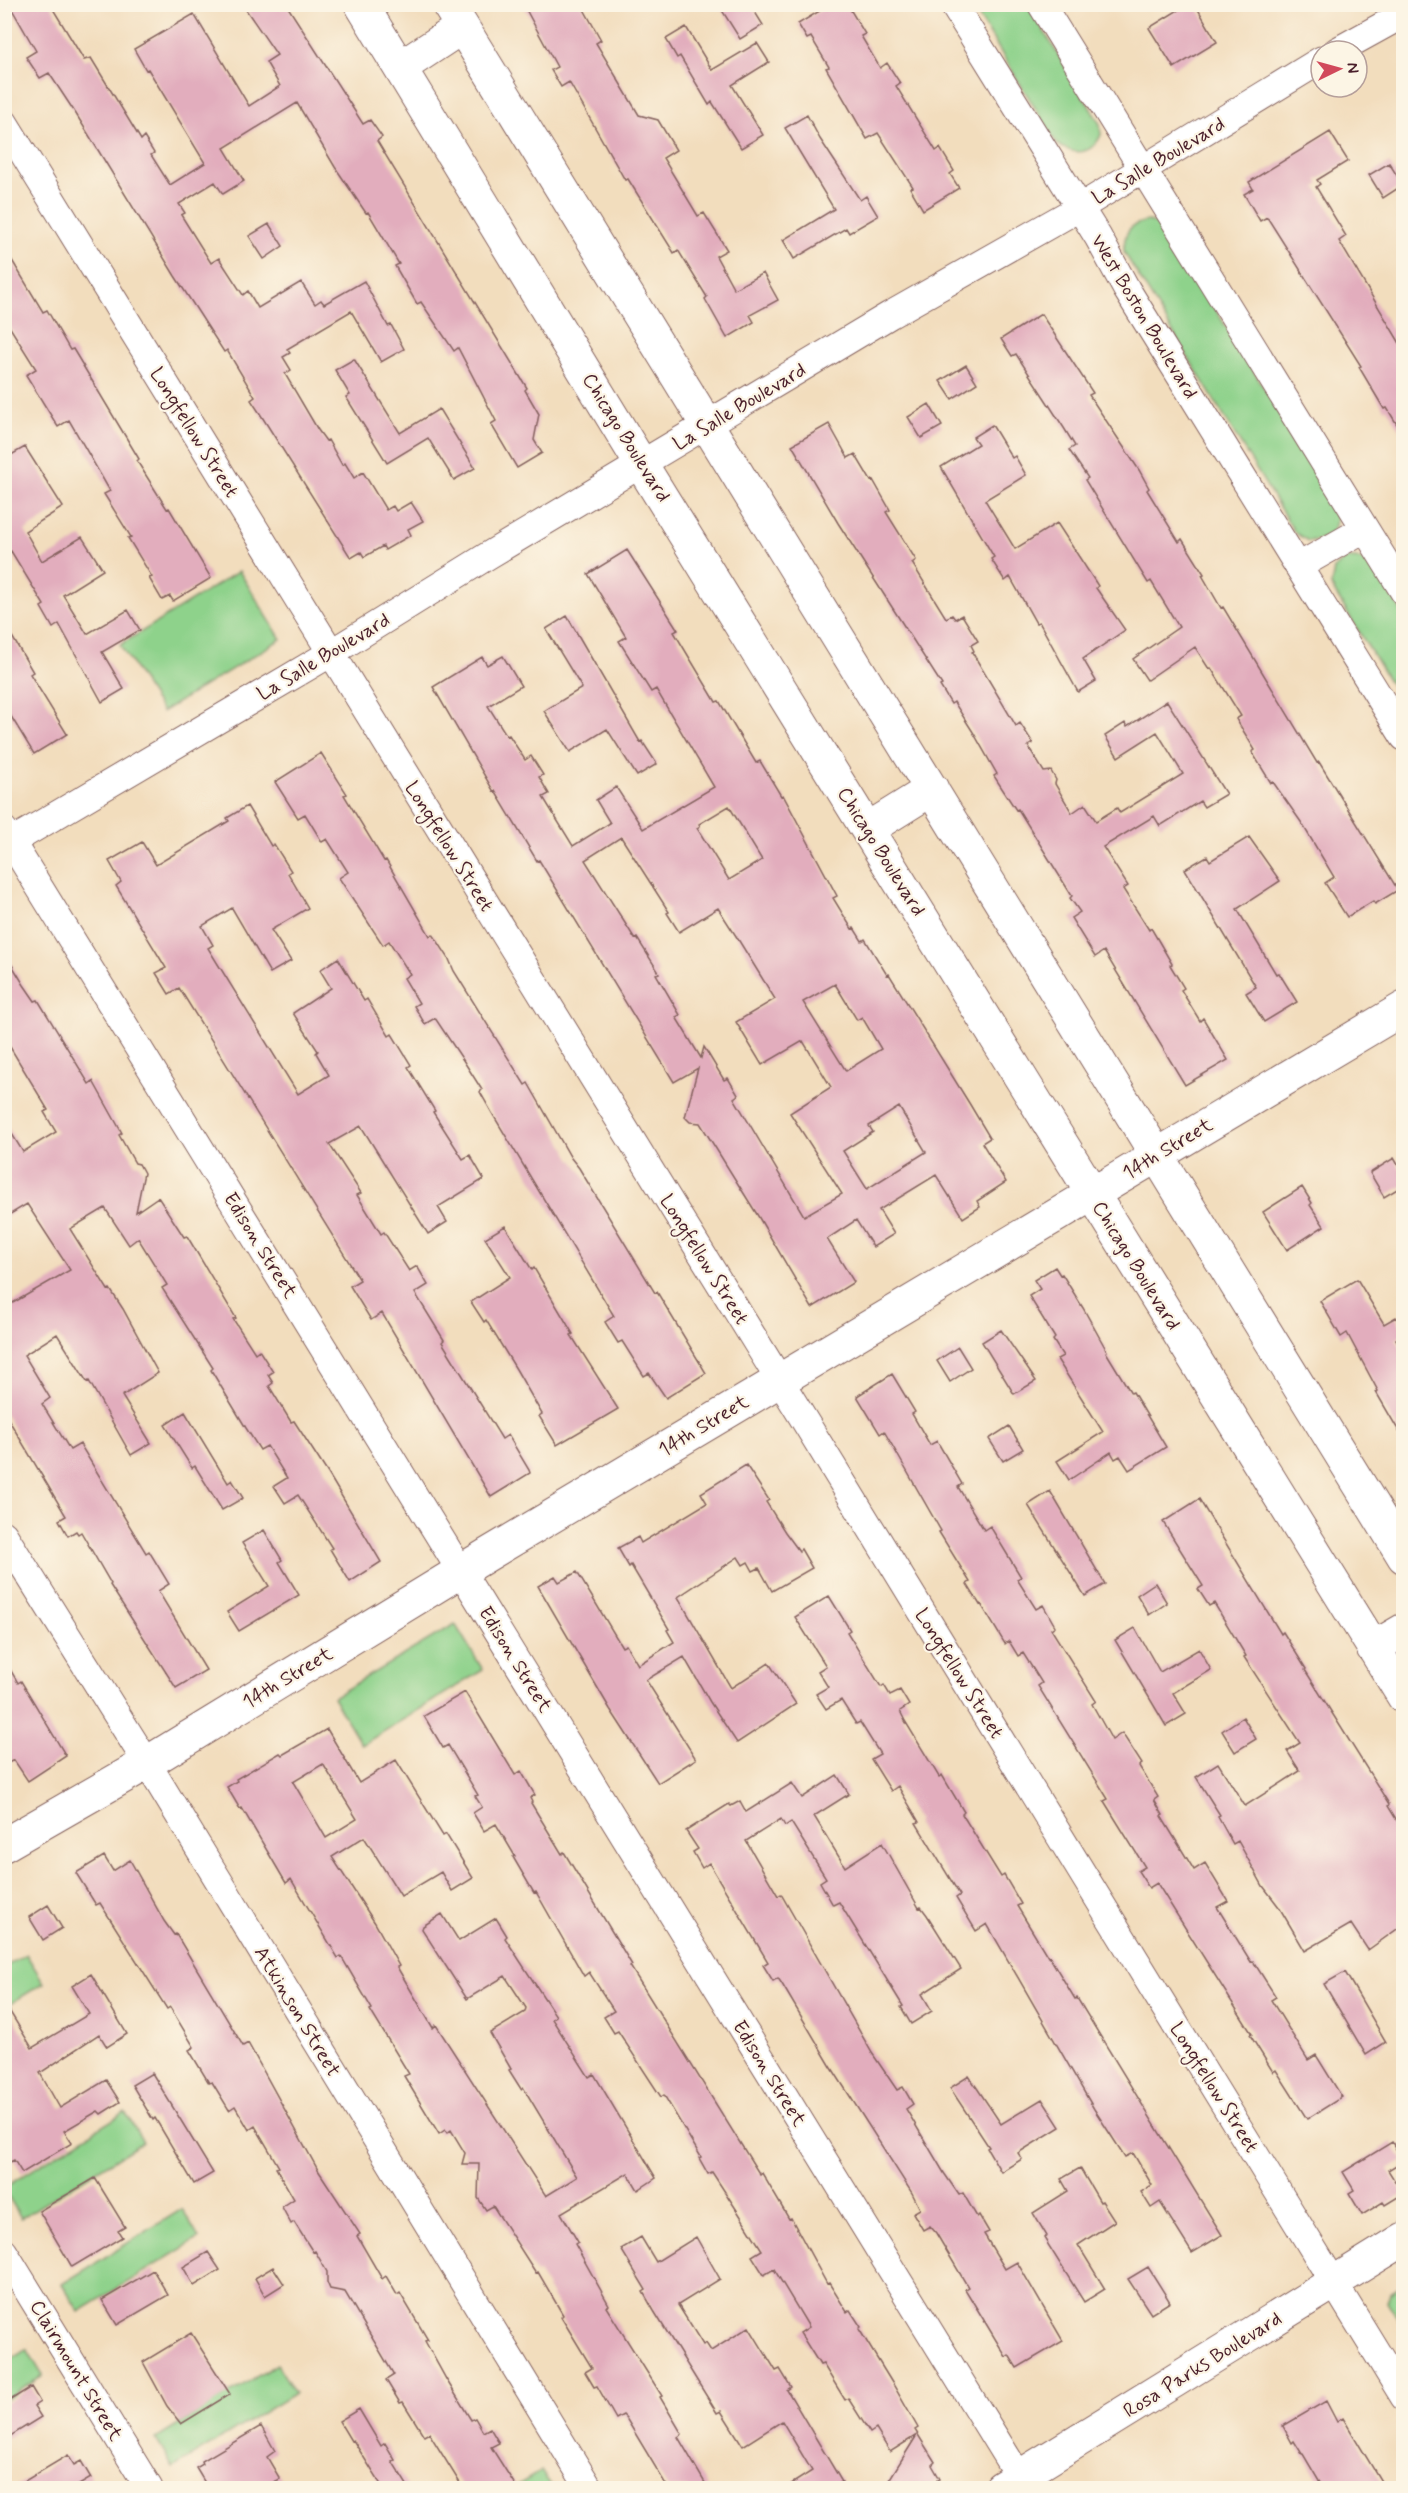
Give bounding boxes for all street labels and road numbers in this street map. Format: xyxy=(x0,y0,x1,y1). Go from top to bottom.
street label: La Salle Boulevard xyxy=(1087,111,1230,212)
street label: West Boston Boulevard xyxy=(1084,229,1204,404)
street label: La Salle Boulevard xyxy=(668,357,811,458)
street label: Longfellow Street xyxy=(142,362,245,504)
street label: Chicago Boulevard xyxy=(575,368,676,508)
street label: La Salle Boulevard xyxy=(252,607,395,708)
street label: Longfellow Street xyxy=(397,776,500,918)
street label: Chicago Boulevard xyxy=(830,782,931,922)
street label: 14th Street xyxy=(1118,1112,1218,1187)
street label: Edison Street xyxy=(216,1188,303,1304)
street label: Longfellow Street xyxy=(652,1189,755,1331)
street label: Chicago Boulevard xyxy=(1085,1196,1186,1336)
street label: 14th Street xyxy=(654,1389,754,1464)
street label: Edison Street xyxy=(471,1602,558,1718)
street label: Longfellow Street xyxy=(907,1603,1010,1745)
street label: 14th Street xyxy=(238,1641,338,1716)
street label: Atkinson Street xyxy=(247,1941,346,2082)
street label: Edison Street xyxy=(725,2016,812,2132)
street label: Longfellow Street xyxy=(1162,2017,1265,2159)
street label: Clairmount Street xyxy=(23,2295,129,2447)
street label: Rosa Parks Boulevard xyxy=(1119,2306,1287,2425)

